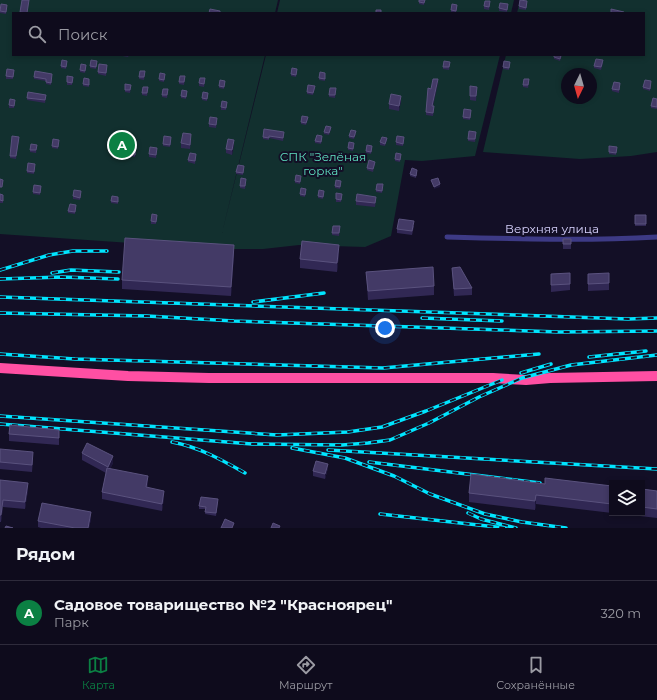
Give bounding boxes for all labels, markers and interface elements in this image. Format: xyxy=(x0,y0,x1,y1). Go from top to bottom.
search box xyxy=(12,12,645,56)
icon: search xyxy=(26,23,48,45)
text: Поиск xyxy=(58,25,107,44)
north arrow xyxy=(561,68,597,104)
pin: A xyxy=(109,130,135,160)
park label: СПК "Зелёная горка" xyxy=(280,149,366,178)
street label: Верхняя улица xyxy=(505,221,599,236)
your location xyxy=(375,318,395,338)
map controls xyxy=(609,480,645,516)
button: layers xyxy=(609,480,645,516)
text: Рядом xyxy=(16,544,75,564)
text: Садовое товарищество №2 "Красноярец" xyxy=(54,595,393,614)
text: A xyxy=(24,605,34,621)
text: 320 m xyxy=(601,605,641,621)
text: Парк xyxy=(54,614,89,630)
tab: Карта xyxy=(82,654,115,692)
tab: Маршрут xyxy=(279,654,332,692)
tab: Сохранённые xyxy=(496,654,575,692)

